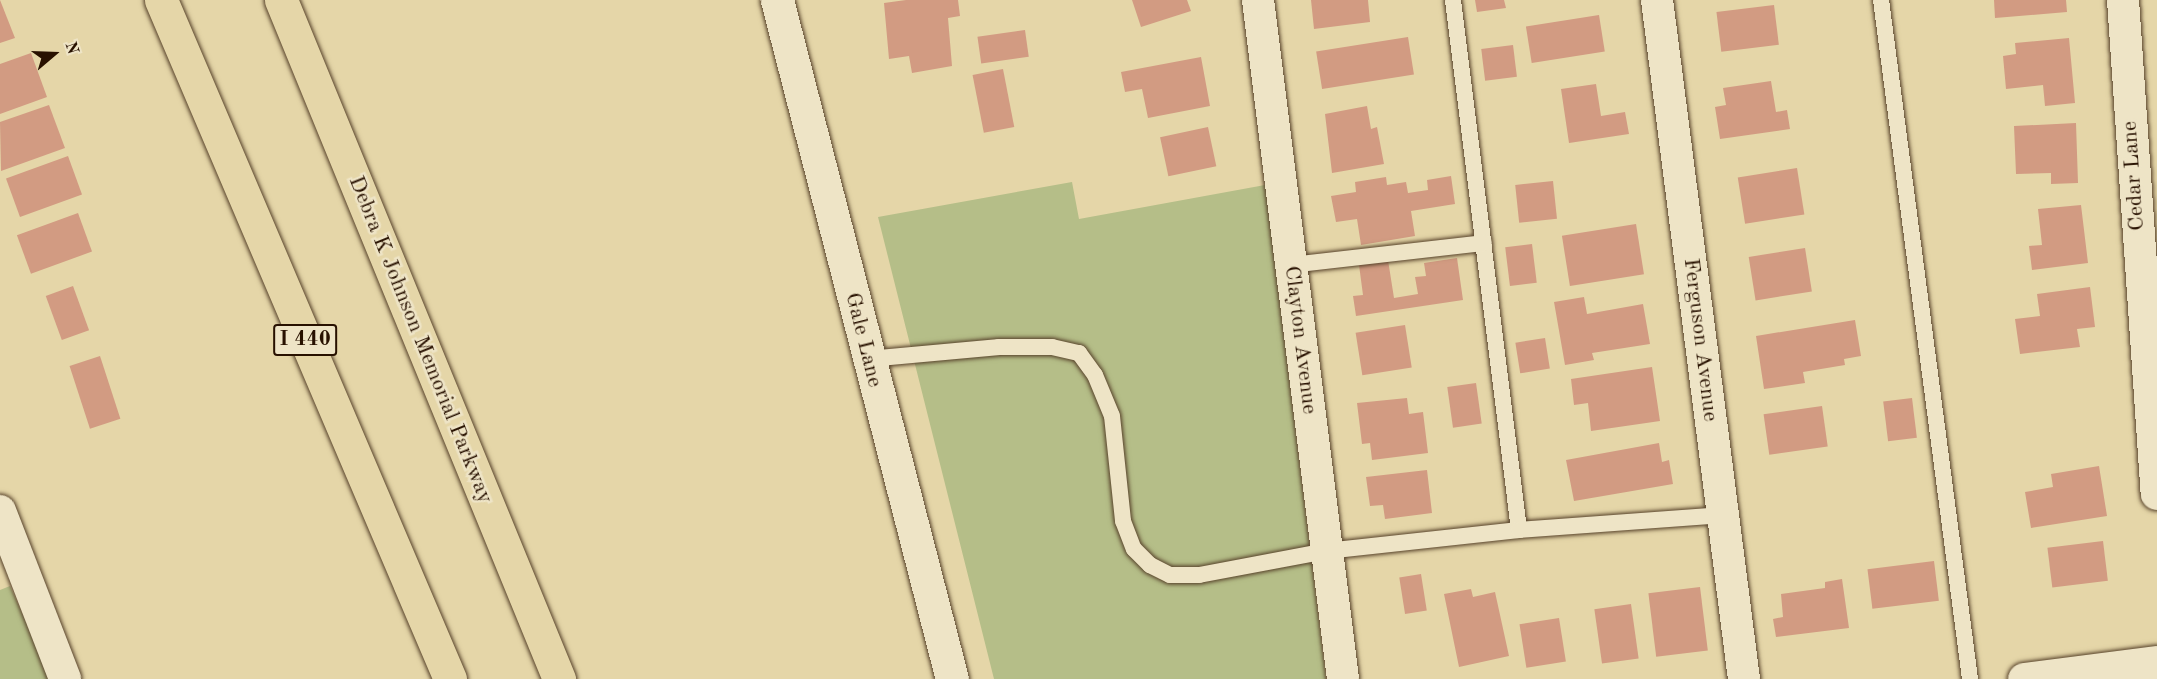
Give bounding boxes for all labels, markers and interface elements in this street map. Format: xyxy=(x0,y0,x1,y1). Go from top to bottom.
north arrow xyxy=(24,24,84,84)
text: N xyxy=(61,40,81,57)
street label: Cedar Lane xyxy=(2117,120,2151,232)
street label: Debra K Johnson Memorial Parkway xyxy=(342,172,498,508)
street label: Ferguson Avenue xyxy=(1677,257,1723,423)
street label: Clayton Avenue xyxy=(1278,264,1322,416)
street label: Gale Lane xyxy=(839,290,887,390)
road number: I 440 xyxy=(272,322,338,358)

